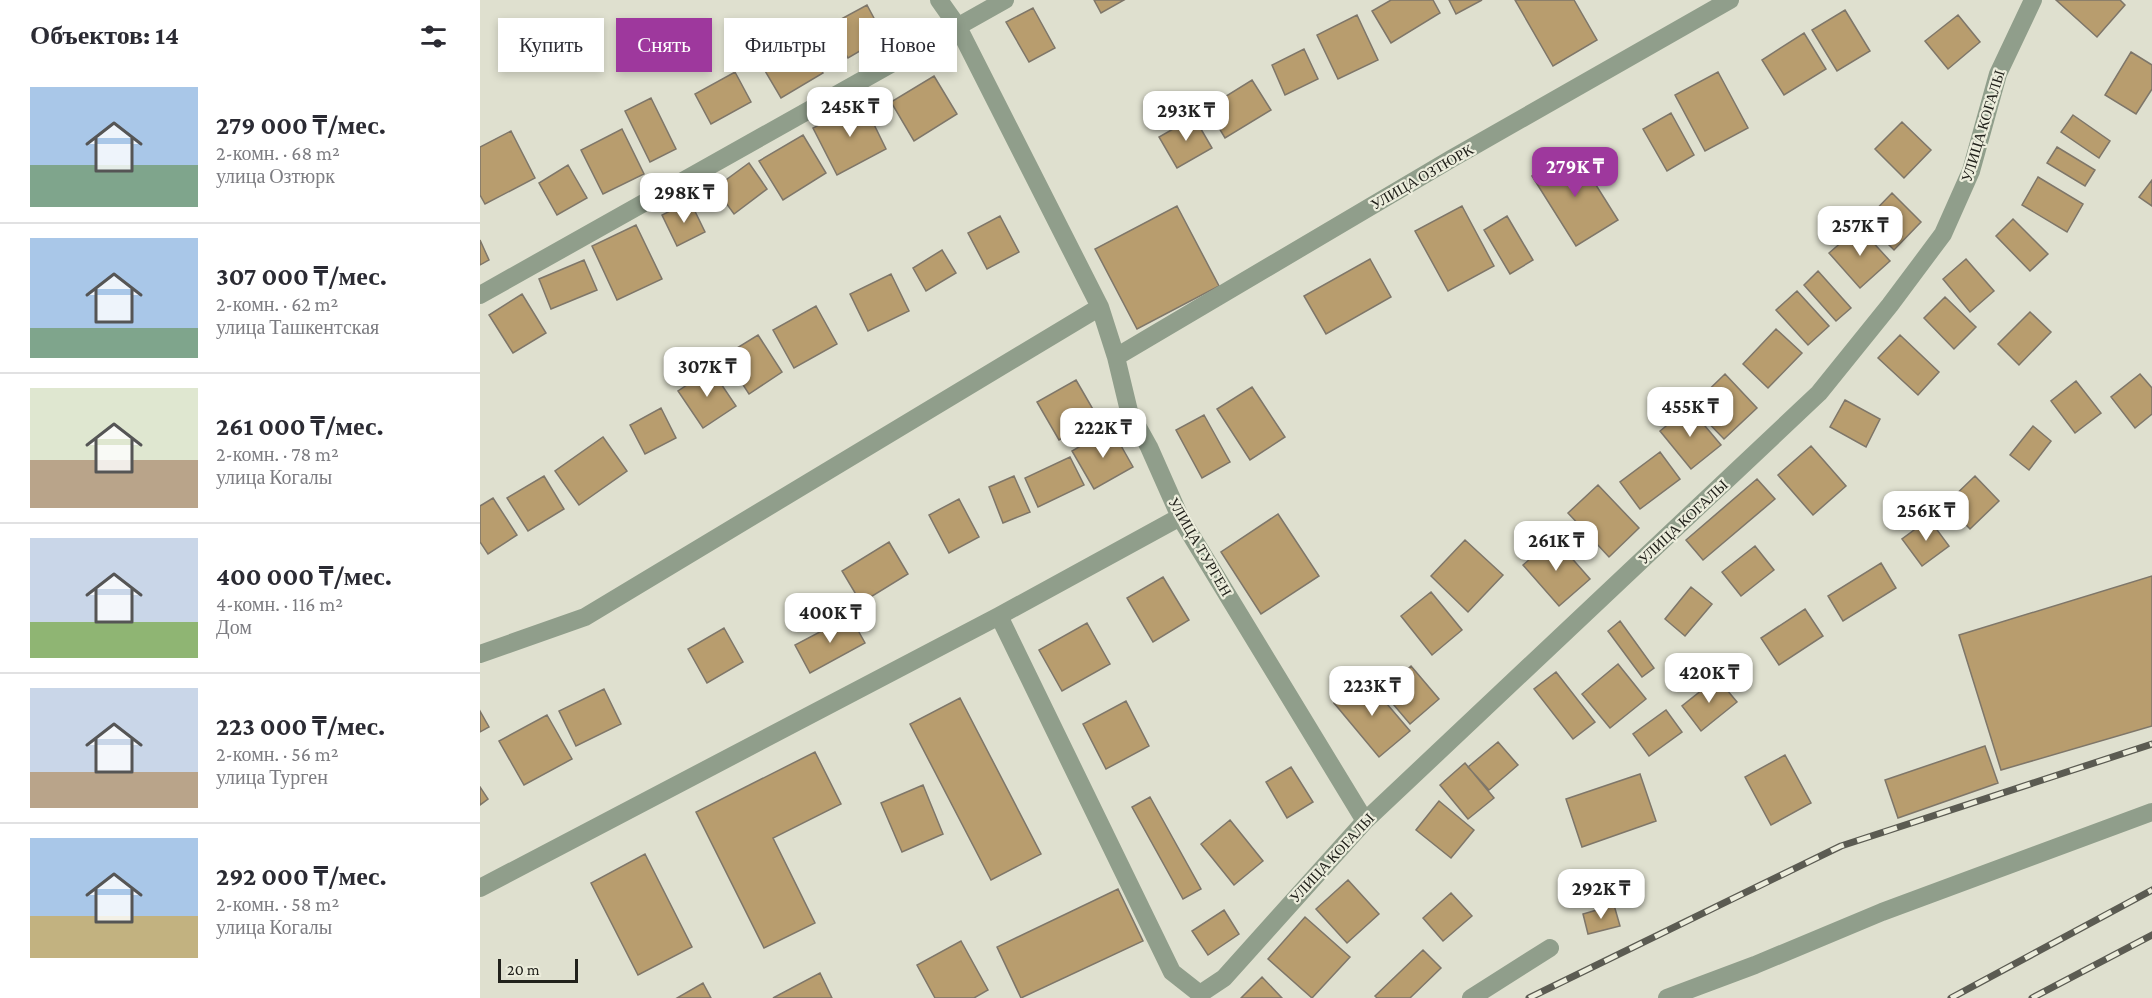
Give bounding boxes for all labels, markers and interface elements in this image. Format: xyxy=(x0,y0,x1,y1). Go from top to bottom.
chip: Купить xyxy=(498,18,604,72)
chip: Снять xyxy=(616,18,712,72)
chip: Фильтры xyxy=(724,18,847,72)
chip: Новое xyxy=(859,18,957,72)
icon: filters xyxy=(417,20,450,53)
text: Объектов: 14 xyxy=(30,21,179,50)
street label: УЛИЦА КОГАЛЫ xyxy=(1958,68,2008,184)
pin: 245K ₸ xyxy=(801,87,899,138)
pin: 293K ₸ xyxy=(1137,91,1235,142)
text: 245K ₸ xyxy=(821,95,879,117)
text: 293K ₸ xyxy=(1157,99,1215,121)
icon: home xyxy=(78,111,150,183)
text: 279 000 ₸/мес. xyxy=(216,111,386,140)
street label: УЛИЦА ОЗТЮРК xyxy=(1368,141,1477,213)
text: 2-комн. · 68 m² xyxy=(216,142,340,164)
pin: 279K ₸ xyxy=(1526,147,1624,198)
text: 279K ₸ xyxy=(1546,155,1604,177)
text: улица Озтюрк xyxy=(216,165,335,187)
pin: 298K ₸ xyxy=(635,173,733,224)
text: 298K ₸ xyxy=(654,181,714,203)
pin: 257K ₸ xyxy=(1811,206,1909,257)
text: 257K ₸ xyxy=(1832,214,1888,236)
icon: home xyxy=(78,262,150,334)
text: 307 000 ₸/мес. xyxy=(216,262,387,291)
text: 2-комн. · 62 m² xyxy=(216,293,338,315)
text: улица Ташкентская xyxy=(216,316,379,338)
pin: 307K ₸ xyxy=(658,347,756,398)
text: 307K ₸ xyxy=(678,355,736,377)
pin: 455K ₸ xyxy=(1641,387,1739,438)
text: 455K ₸ xyxy=(1661,395,1719,417)
pin: 222K ₸ xyxy=(1054,408,1152,459)
icon: home xyxy=(78,412,150,484)
text: 261 000 ₸/мес. xyxy=(216,412,384,441)
text: 222K ₸ xyxy=(1074,416,1132,438)
text: 2-комн. · 78 m² xyxy=(216,443,339,465)
text: улица Когалы xyxy=(216,466,332,488)
street label: УЛИЦА КОГАЛЫ xyxy=(1635,477,1731,567)
pin: 256K ₸ xyxy=(1877,491,1975,542)
street label: УЛИЦА ТУРГЕН xyxy=(1165,495,1235,599)
text: 256K ₸ xyxy=(1897,499,1955,521)
pin: 261K ₸ xyxy=(1507,521,1605,572)
text: 261K ₸ xyxy=(1528,529,1584,551)
icon: home xyxy=(78,562,150,634)
text: 400 000 ₸/мес. xyxy=(216,562,392,591)
text: 4-комн. · 116 m² xyxy=(216,593,343,615)
pin: 400K ₸ xyxy=(781,593,879,644)
text: 400K ₸ xyxy=(799,601,861,623)
text: Дом xyxy=(216,616,252,638)
pin: 420K ₸ xyxy=(1660,653,1758,704)
text: 420K ₸ xyxy=(1679,661,1739,683)
pin: 223K ₸ xyxy=(1323,666,1421,717)
text: 223K ₸ xyxy=(1343,674,1401,696)
icon: home xyxy=(78,712,150,784)
text: 223 000 ₸/мес. xyxy=(216,712,385,741)
text: 2-комн. · 56 m² xyxy=(216,743,339,765)
text: улица Турген xyxy=(216,766,328,788)
street label: УЛИЦА КОГАЛЫ xyxy=(1287,810,1377,906)
icon: home xyxy=(78,862,150,934)
text: 292 000 ₸/мес. xyxy=(216,862,387,891)
pin: 292K ₸ xyxy=(1552,869,1650,920)
text: 292K ₸ xyxy=(1572,877,1630,899)
text: 2-комн. · 58 m² xyxy=(216,893,339,915)
text: улица Когалы xyxy=(216,916,332,938)
scale bar xyxy=(498,956,578,984)
text: 20 m xyxy=(507,961,540,978)

